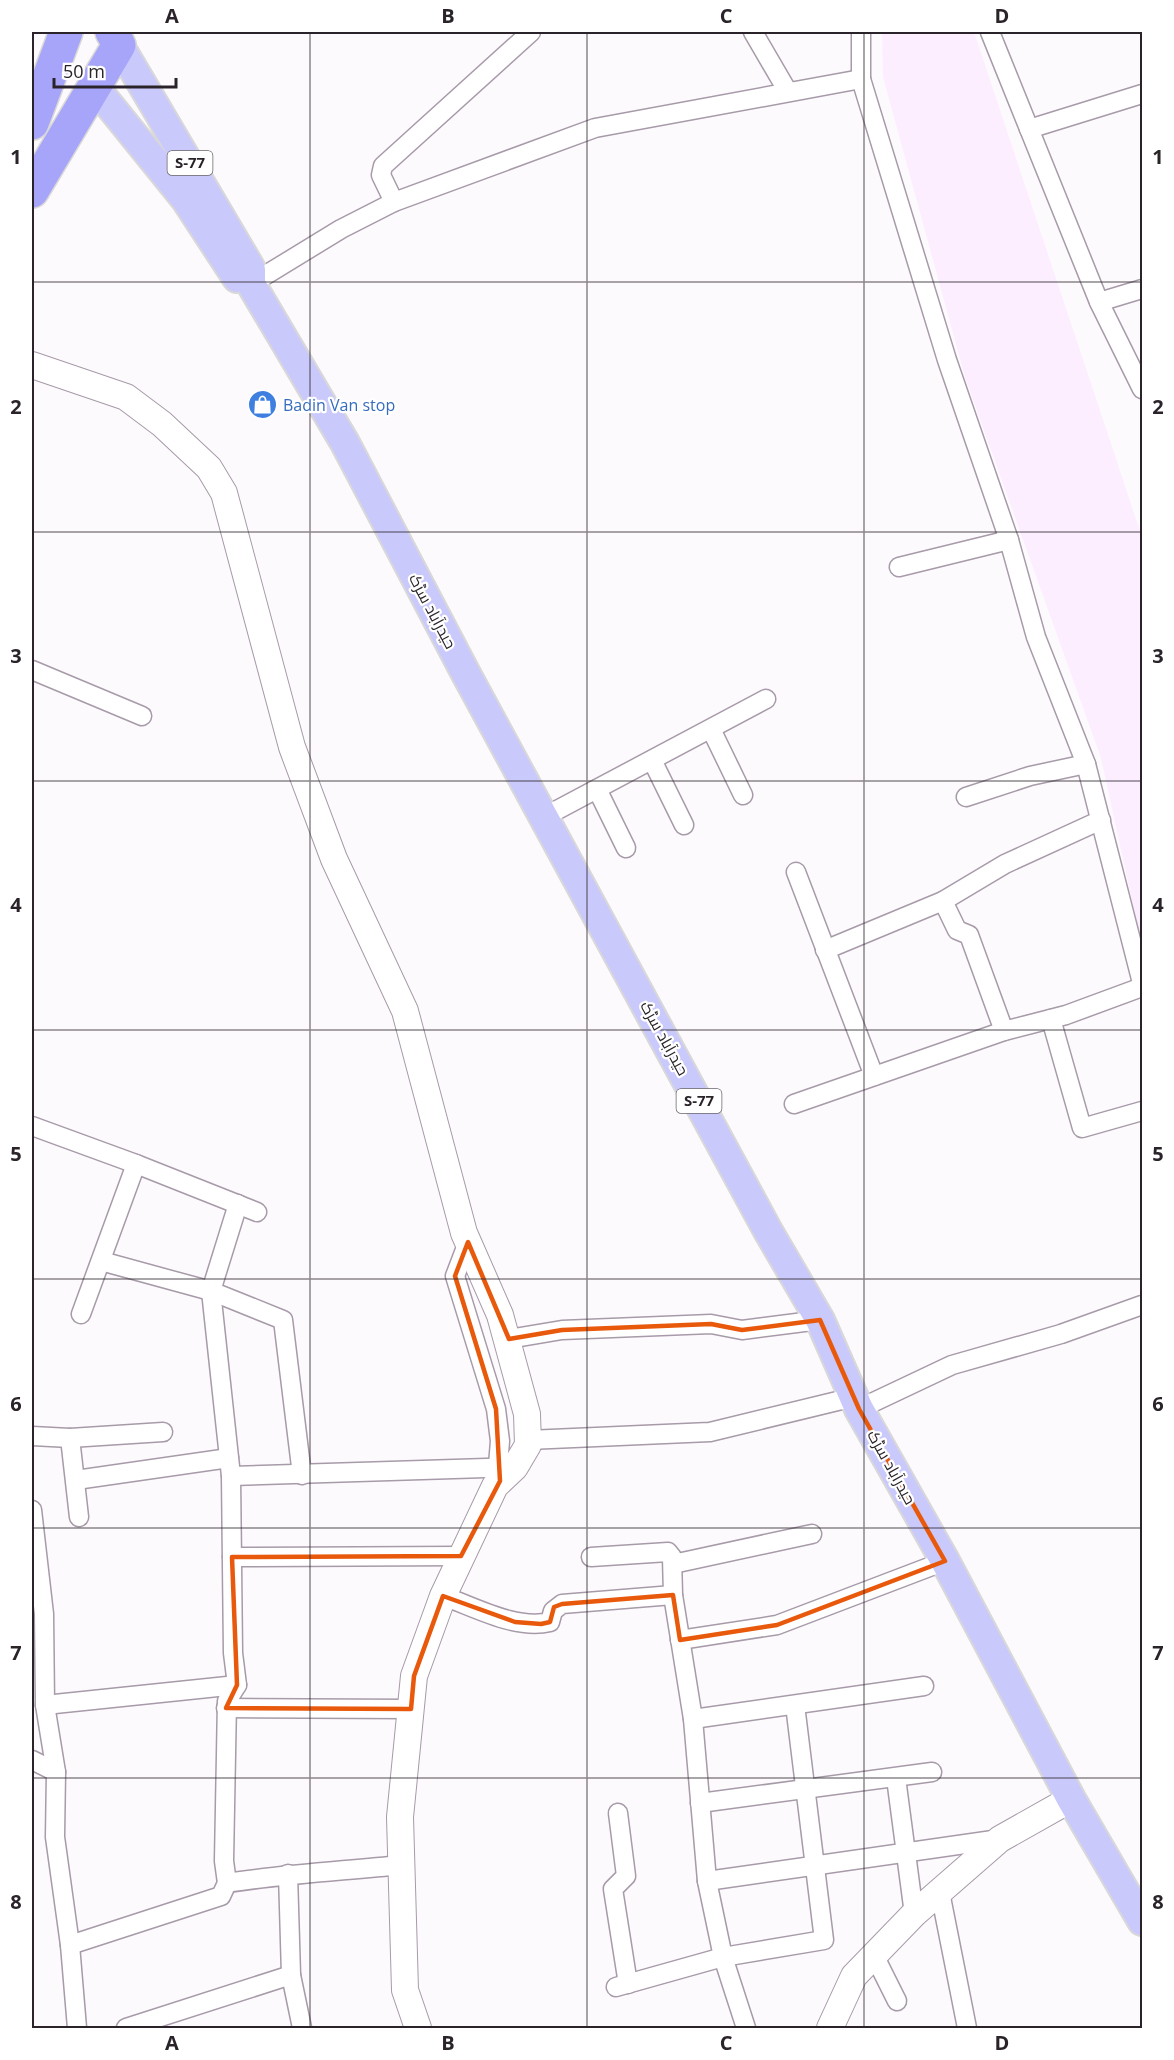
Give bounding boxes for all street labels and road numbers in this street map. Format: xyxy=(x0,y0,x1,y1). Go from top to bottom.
road number: S-77 xyxy=(168,151,213,175)
street label: حیدرآباد سڑک xyxy=(404,570,462,652)
street label: حیدرآباد سڑک xyxy=(635,997,695,1079)
road number: S-77 xyxy=(676,1089,722,1113)
street label: حیدرآباد سڑک xyxy=(862,1426,922,1508)

